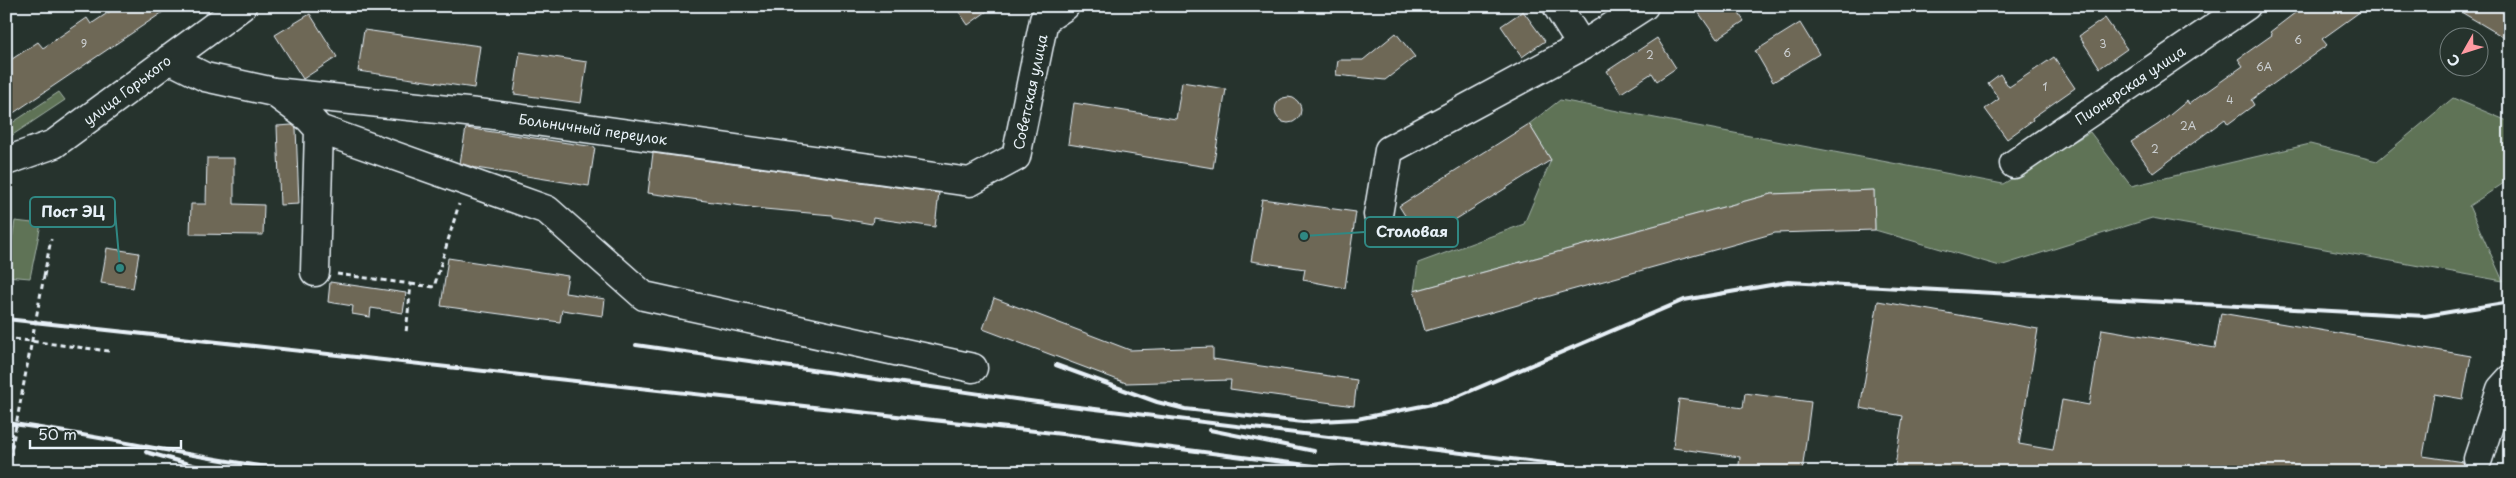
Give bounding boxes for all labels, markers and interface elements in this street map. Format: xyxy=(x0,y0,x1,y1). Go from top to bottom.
north arrow xyxy=(2438,28,2488,78)
house number: 6 xyxy=(2294,31,2302,48)
street label: Советская улица xyxy=(1008,32,1053,152)
house number: 9 xyxy=(81,35,87,52)
house number: 3 xyxy=(2099,35,2107,52)
street label: Пионерская улица xyxy=(2071,40,2189,130)
house number: 6 xyxy=(1783,44,1791,61)
house number: 2 xyxy=(1646,46,1654,63)
street label: улица Горького xyxy=(79,50,175,130)
text: С xyxy=(2442,50,2465,71)
house number: 6А xyxy=(2256,58,2273,75)
house number: 1 xyxy=(2043,78,2048,95)
house number: 4 xyxy=(2226,91,2234,108)
street label: Больничный переулок xyxy=(517,108,669,150)
house number: 2А xyxy=(2180,117,2197,134)
house number: 2 xyxy=(2151,140,2159,157)
callout: Пост ЭЦ xyxy=(30,197,115,227)
text: Пост ЭЦ xyxy=(41,199,106,222)
callout: Столовая xyxy=(1365,217,1458,247)
text: Столовая xyxy=(1376,219,1448,242)
scale bar xyxy=(30,418,181,450)
text: 50 m xyxy=(38,422,77,445)

